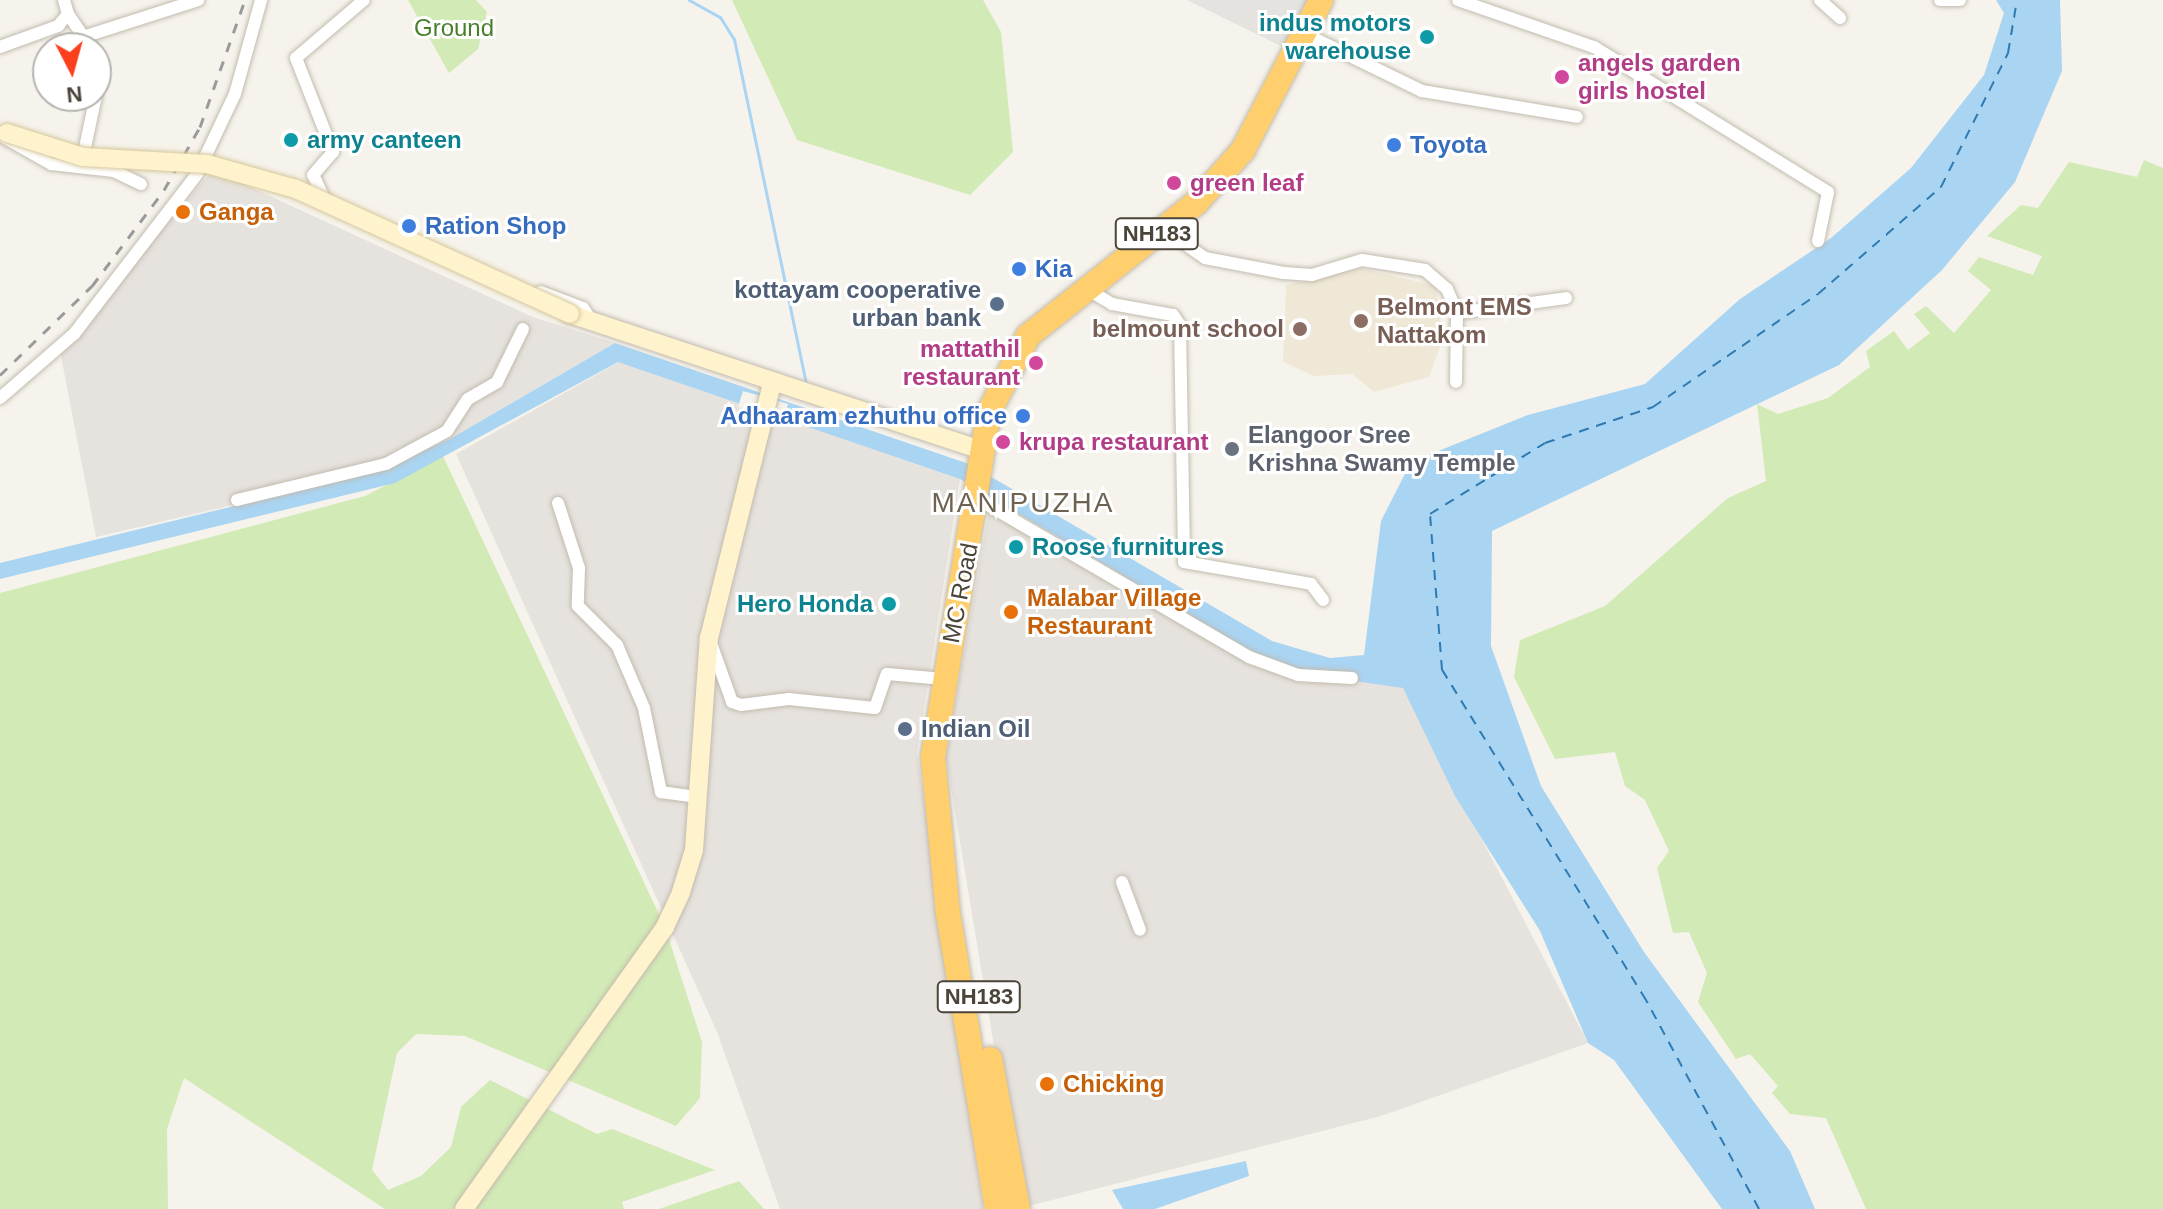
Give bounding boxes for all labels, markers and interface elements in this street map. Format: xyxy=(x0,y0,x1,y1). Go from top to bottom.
place label: indus motors warehouse xyxy=(1259,9,1411,65)
park label: Ground xyxy=(414,14,494,42)
marker: indus motors warehouse xyxy=(1418,28,1436,46)
north arrow xyxy=(32,32,112,112)
place label: angels garden girls hostel xyxy=(1578,49,1741,105)
marker: angels garden girls hostel xyxy=(1553,68,1571,86)
text: N xyxy=(65,81,84,108)
place label: army canteen xyxy=(307,126,462,154)
marker: army canteen xyxy=(282,131,300,149)
place label: Toyota xyxy=(1410,131,1487,159)
marker: Toyota xyxy=(1385,136,1403,154)
place label: green leaf xyxy=(1190,169,1303,197)
marker: green leaf xyxy=(1165,174,1183,192)
place label: Ganga xyxy=(199,198,274,226)
marker: Ganga xyxy=(174,203,192,221)
place label: Ration Shop xyxy=(425,212,566,240)
road number: NH183 xyxy=(1113,216,1201,252)
marker: Ration Shop xyxy=(400,217,418,235)
place label: Kia xyxy=(1035,255,1072,283)
marker: Kia xyxy=(1010,260,1028,278)
place label: kottayam cooperative urban bank xyxy=(734,276,981,332)
place label: Belmont EMS Nattakom xyxy=(1377,293,1532,349)
marker: kottayam cooperative urban bank xyxy=(988,295,1006,313)
marker: Belmont EMS Nattakom xyxy=(1352,312,1370,330)
place label: belmount school xyxy=(1092,315,1284,343)
marker: belmount school xyxy=(1291,320,1309,338)
place label: mattathil restaurant xyxy=(903,335,1020,391)
marker: mattathil restaurant xyxy=(1027,354,1045,372)
place label: Adhaaram ezhuthu office xyxy=(720,402,1007,430)
marker: Adhaaram ezhuthu office xyxy=(1014,407,1032,425)
place label: Elangoor Sree Krishna Swamy Temple xyxy=(1248,421,1516,477)
place label: krupa restaurant xyxy=(1019,428,1208,456)
marker: krupa restaurant xyxy=(994,433,1012,451)
marker: Elangoor Sree Krishna Swamy Temple xyxy=(1223,440,1241,458)
district label: MANIPUZHA xyxy=(932,486,1114,520)
place label: Roose furnitures xyxy=(1032,533,1224,561)
marker: Roose furnitures xyxy=(1007,538,1025,556)
street label: MC Road xyxy=(936,540,984,646)
place label: Malabar Village Restaurant xyxy=(1027,584,1201,640)
place label: Hero Honda xyxy=(737,590,873,618)
marker: Hero Honda xyxy=(880,595,898,613)
marker: Malabar Village Restaurant xyxy=(1002,603,1020,621)
place label: Indian Oil xyxy=(921,715,1030,743)
marker: Indian Oil xyxy=(896,720,914,738)
road number: NH183 xyxy=(935,979,1023,1015)
place label: Chicking xyxy=(1063,1070,1164,1098)
marker: Chicking xyxy=(1038,1075,1056,1093)

